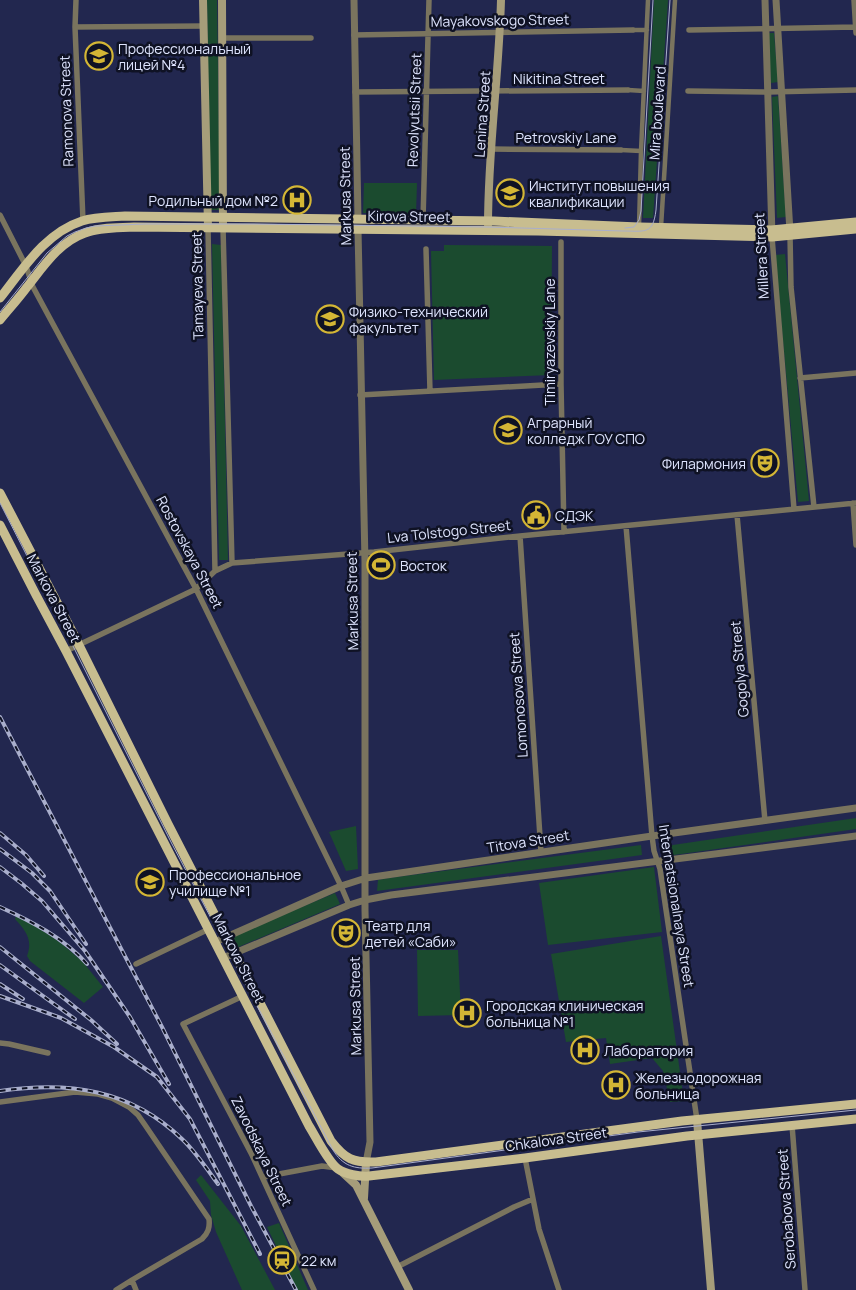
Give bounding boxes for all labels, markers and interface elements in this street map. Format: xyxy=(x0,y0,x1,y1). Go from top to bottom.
street label: Mayakovskogo Street xyxy=(431,9,570,31)
place label: Профессиональный лицей №4 xyxy=(118,39,251,74)
school or university icon: Профессиональный лицей №4 xyxy=(84,41,114,71)
street label: Revolyutsii Street xyxy=(403,52,426,167)
street label: Ramonova Street xyxy=(55,55,77,167)
street label: Mira boulevard xyxy=(644,65,670,161)
street label: Nikitina Street xyxy=(513,69,605,88)
street label: Lenina Street xyxy=(469,70,495,158)
street label: Petrovskiy Lane xyxy=(515,128,617,147)
street label: Markusa Street xyxy=(335,146,355,246)
place label: Институт повышения квалификации xyxy=(529,176,670,211)
school or university icon: Институт повышения квалификации xyxy=(495,178,525,208)
hospital icon: Родильный дом №2 xyxy=(282,185,312,215)
place label: Родильный дом №2 xyxy=(149,191,278,210)
street label: Kirova Street xyxy=(367,206,451,226)
street label: Millera Street xyxy=(749,212,773,300)
street label: Tamayeva Street xyxy=(187,232,207,340)
street label: Timiryazevskiy Lane xyxy=(540,278,559,406)
place label: Физико-технический факультет xyxy=(349,302,488,337)
school or university icon: Физико-технический факультет xyxy=(315,304,345,334)
place label: Аграрный колледж ГОУ СПО xyxy=(527,413,645,448)
school or university icon: Аграрный колледж ГОУ СПО xyxy=(493,415,523,445)
theatre icon: Филармония xyxy=(750,448,780,478)
place label: Филармония xyxy=(662,454,746,473)
street label: Rostovskaya Street xyxy=(152,492,228,612)
public building icon: СДЭК xyxy=(521,500,551,530)
place label: СДЭК xyxy=(555,506,594,525)
street label: Lva Tolstogo Street xyxy=(386,515,512,547)
street label: Markova Street xyxy=(23,550,86,646)
sports icon: Восток xyxy=(366,550,396,580)
street label: Markusa Street xyxy=(342,551,362,651)
place label: Восток xyxy=(400,556,448,575)
street label: Gogolya Street xyxy=(725,620,753,718)
street label: Lomonosova Street xyxy=(504,631,532,758)
street label: Internatsionalnaya Street xyxy=(655,823,699,989)
street label: Titova Street xyxy=(485,825,571,857)
place label: Профессиональное училище №1 xyxy=(169,865,301,900)
school or university icon: Профессиональное училище №1 xyxy=(135,867,165,897)
street label: Markova Street xyxy=(208,910,270,1006)
place label: Театр для детей «Саби» xyxy=(365,916,456,951)
theatre icon: Театр для детей «Саби» xyxy=(331,918,361,948)
street label: Markusa Street xyxy=(345,956,365,1056)
place label: Городская клиническая больница №1 xyxy=(486,996,644,1031)
hospital icon: Городская клиническая больница №1 xyxy=(452,998,482,1028)
hospital icon: Лаборатория xyxy=(570,1035,600,1065)
place label: Лаборатория xyxy=(604,1041,693,1060)
place label: Железнодорожная больница xyxy=(635,1068,762,1103)
hospital icon: Железнодорожная больница xyxy=(601,1070,631,1100)
street label: Zavodskaya Street xyxy=(227,1093,297,1209)
street label: Chkalova Street xyxy=(504,1122,609,1156)
street label: Serobabova Street xyxy=(772,1148,800,1270)
station icon: 22 км xyxy=(267,1245,297,1275)
place label: 22 км xyxy=(301,1251,336,1270)

